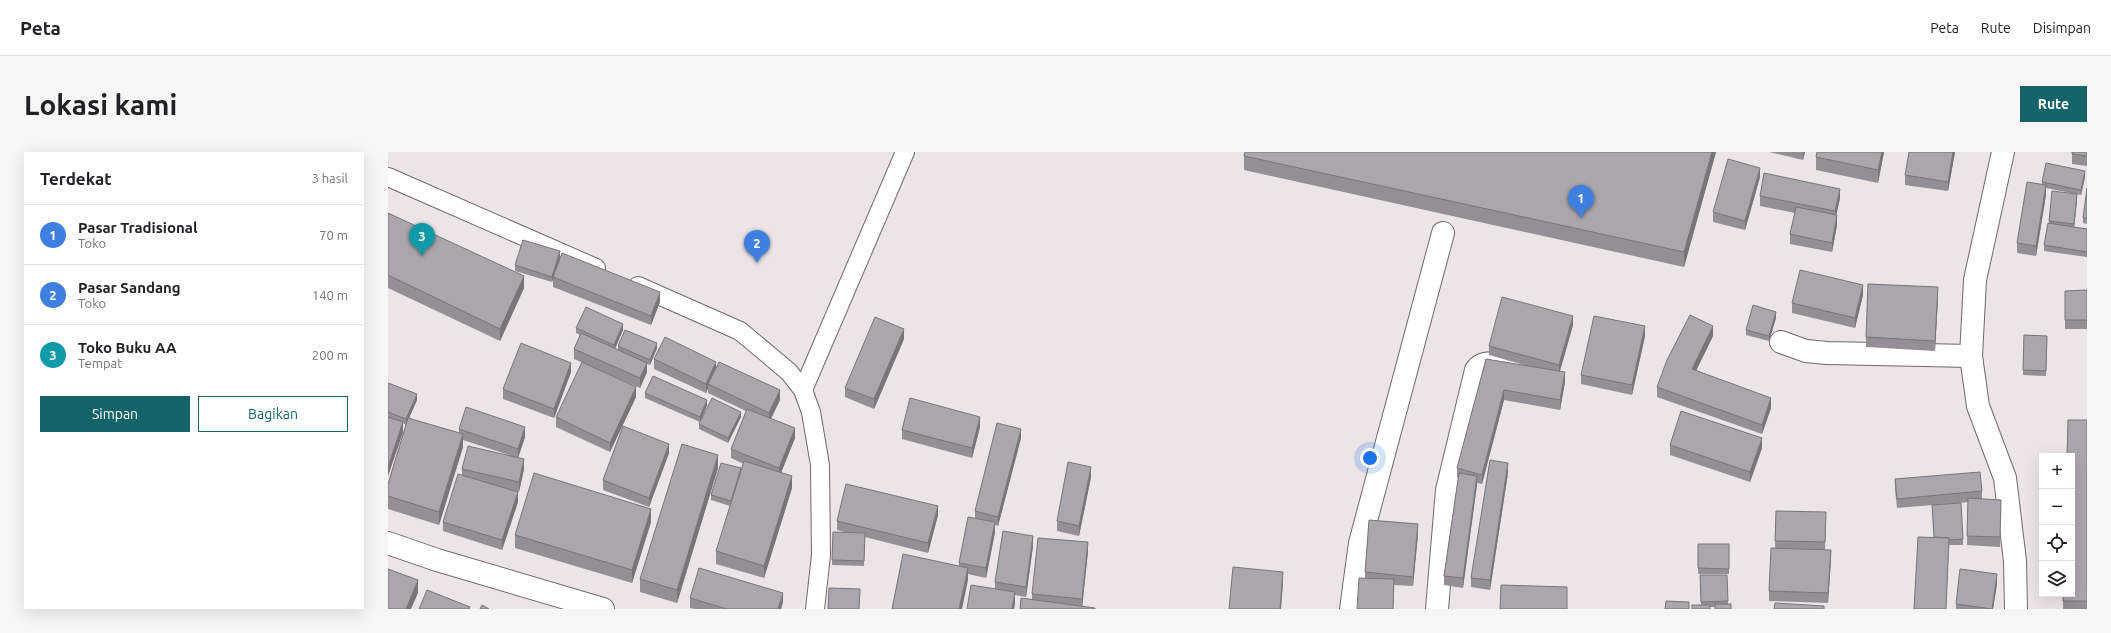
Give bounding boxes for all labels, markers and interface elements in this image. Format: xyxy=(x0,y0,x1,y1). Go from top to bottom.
text: Peta xyxy=(20,17,61,39)
text: Peta xyxy=(1930,20,1959,36)
text: Rute xyxy=(1981,20,2011,36)
text: Disimpan xyxy=(2033,20,2091,36)
button: Rute xyxy=(2020,86,2087,122)
text: Lokasi kami xyxy=(24,89,177,120)
text: Terdekat xyxy=(40,169,112,188)
text: 3 hasil xyxy=(311,171,348,185)
pin: 1 xyxy=(1568,185,1594,218)
text: Pasar Tradisional xyxy=(78,219,198,236)
pin: 3 xyxy=(409,223,435,256)
text: 1 xyxy=(49,228,57,242)
text: 70 m xyxy=(319,228,348,242)
pin: 2 xyxy=(744,230,770,263)
text: Toko xyxy=(78,236,106,250)
text: Pasar Sandang xyxy=(78,279,181,296)
text: 2 xyxy=(49,288,57,302)
text: 140 m xyxy=(312,288,348,302)
text: Toko xyxy=(78,296,106,310)
text: Toko Buku AA xyxy=(78,339,177,356)
text: 3 xyxy=(49,348,57,362)
text: 200 m xyxy=(312,348,348,362)
text: Tempat xyxy=(78,356,122,370)
button: Simpan xyxy=(40,396,190,432)
button: Bagikan xyxy=(198,396,348,432)
your location xyxy=(1360,448,1380,468)
map controls xyxy=(2039,453,2075,597)
button: + xyxy=(2039,453,2075,489)
button: − xyxy=(2039,489,2075,525)
button: locate xyxy=(2039,525,2075,561)
button: layers xyxy=(2039,561,2075,597)

